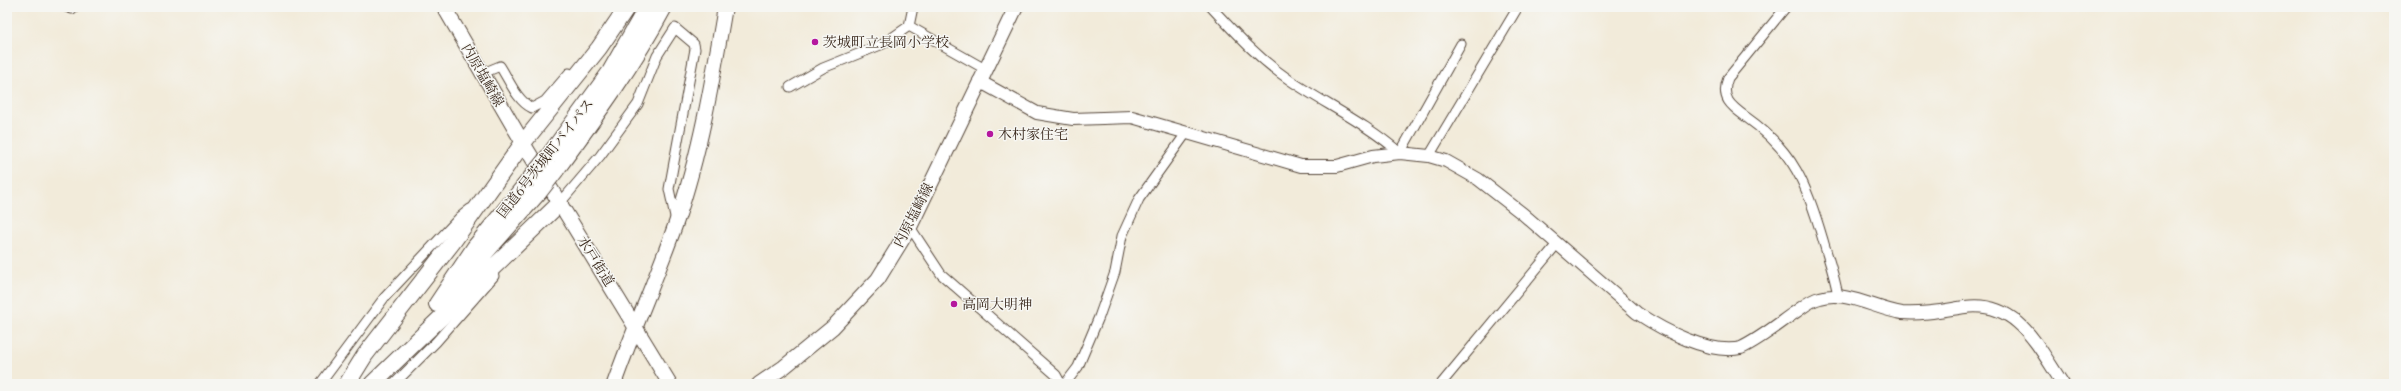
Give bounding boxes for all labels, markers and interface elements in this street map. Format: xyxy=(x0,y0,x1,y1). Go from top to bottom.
place label: 茨城町立長岡小学校 xyxy=(823,33,949,52)
marker: 茨城町立長岡小学校 xyxy=(810,37,820,47)
street label: 内原塩崎線 xyxy=(457,40,508,110)
street label: 国道6号茨城町バイパス xyxy=(493,95,598,222)
place label: 木村家住宅 xyxy=(998,125,1068,144)
marker: 木村家住宅 xyxy=(985,129,995,139)
street label: 内原塩崎線 xyxy=(889,180,938,251)
street label: 水戸街道 xyxy=(573,232,618,290)
place label: 高岡大明神 xyxy=(962,295,1032,314)
marker: 高岡大明神 xyxy=(949,299,959,309)

